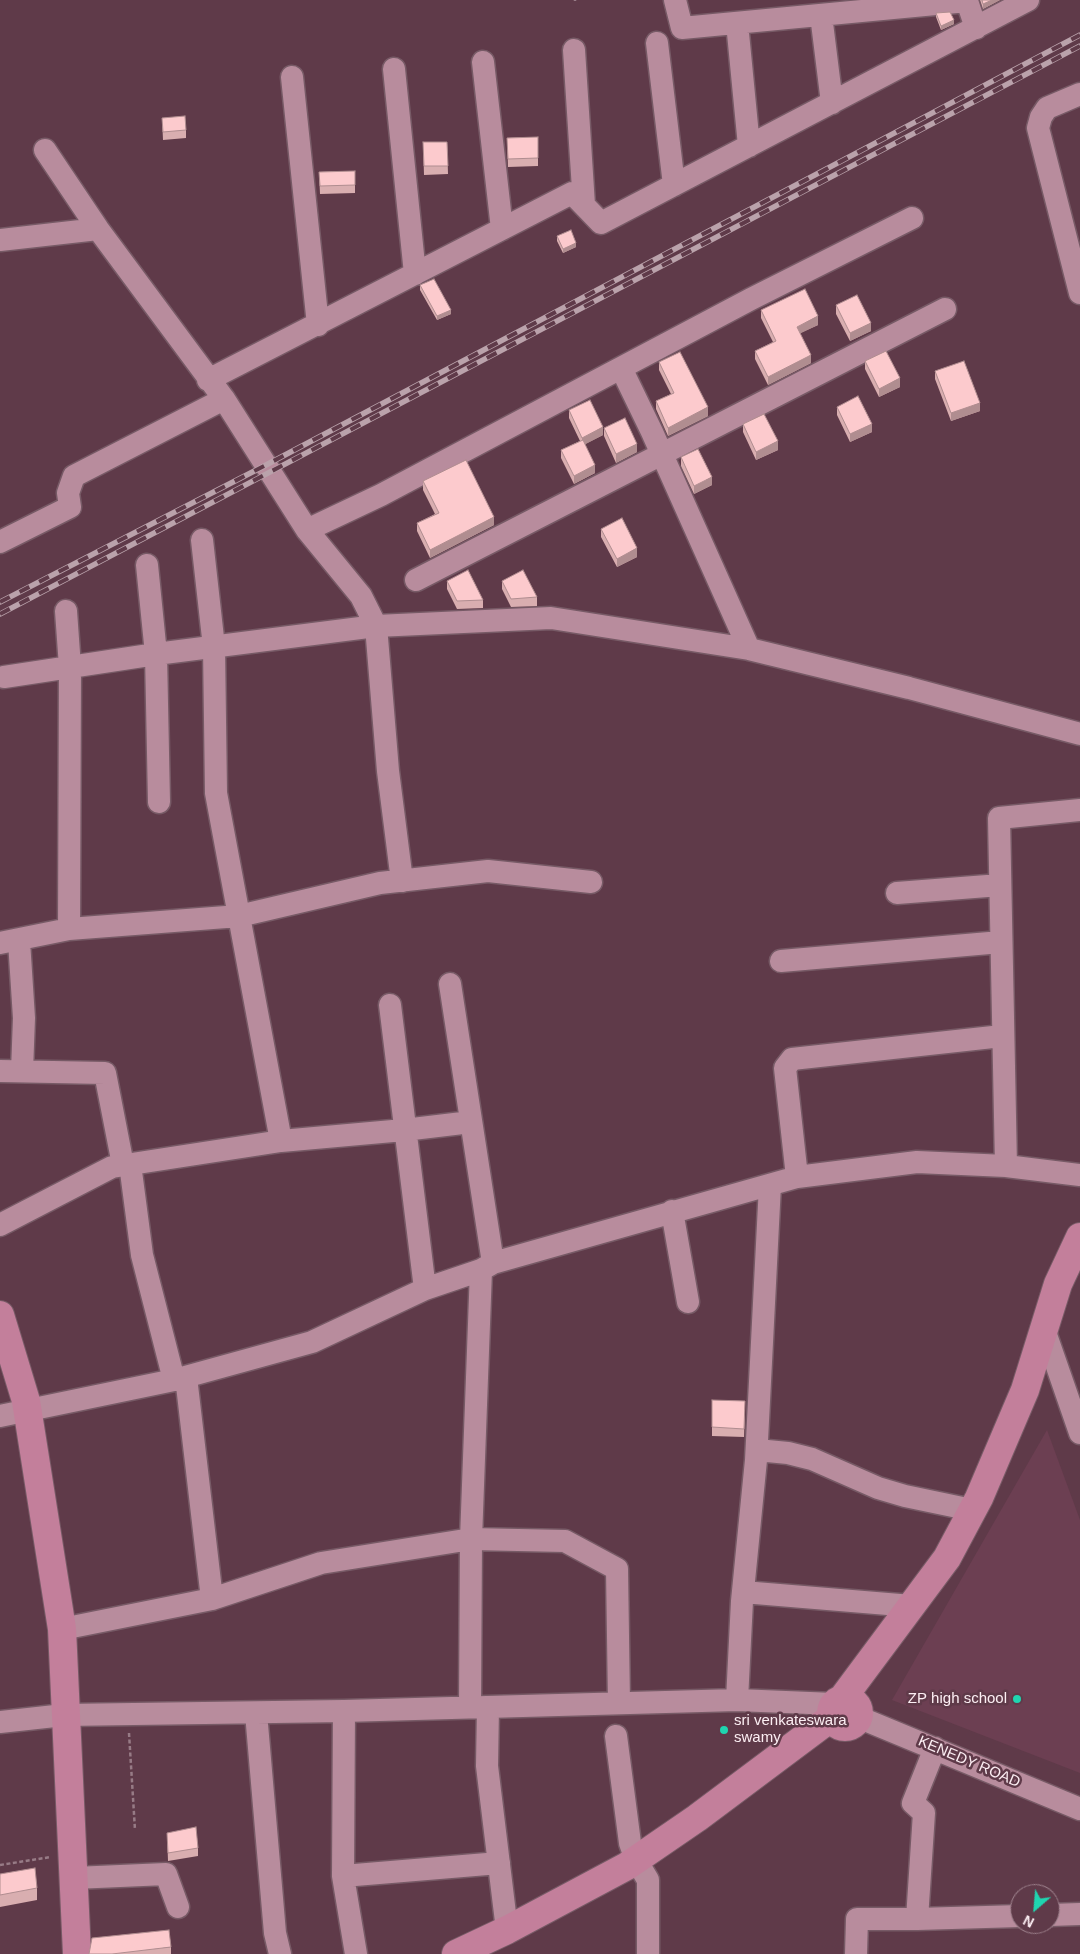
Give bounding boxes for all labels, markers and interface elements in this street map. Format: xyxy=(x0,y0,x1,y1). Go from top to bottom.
place label: ZP high school xyxy=(908,1690,1007,1708)
marker: ZP high school xyxy=(1011,1693,1023,1705)
place label: sri venkateswara swamy xyxy=(734,1712,847,1747)
marker: sri venkateswara swamy xyxy=(718,1724,730,1736)
street label: KENEDY ROAD xyxy=(915,1732,1023,1792)
north arrow xyxy=(1010,1884,1060,1934)
text: N xyxy=(1021,1912,1037,1931)

